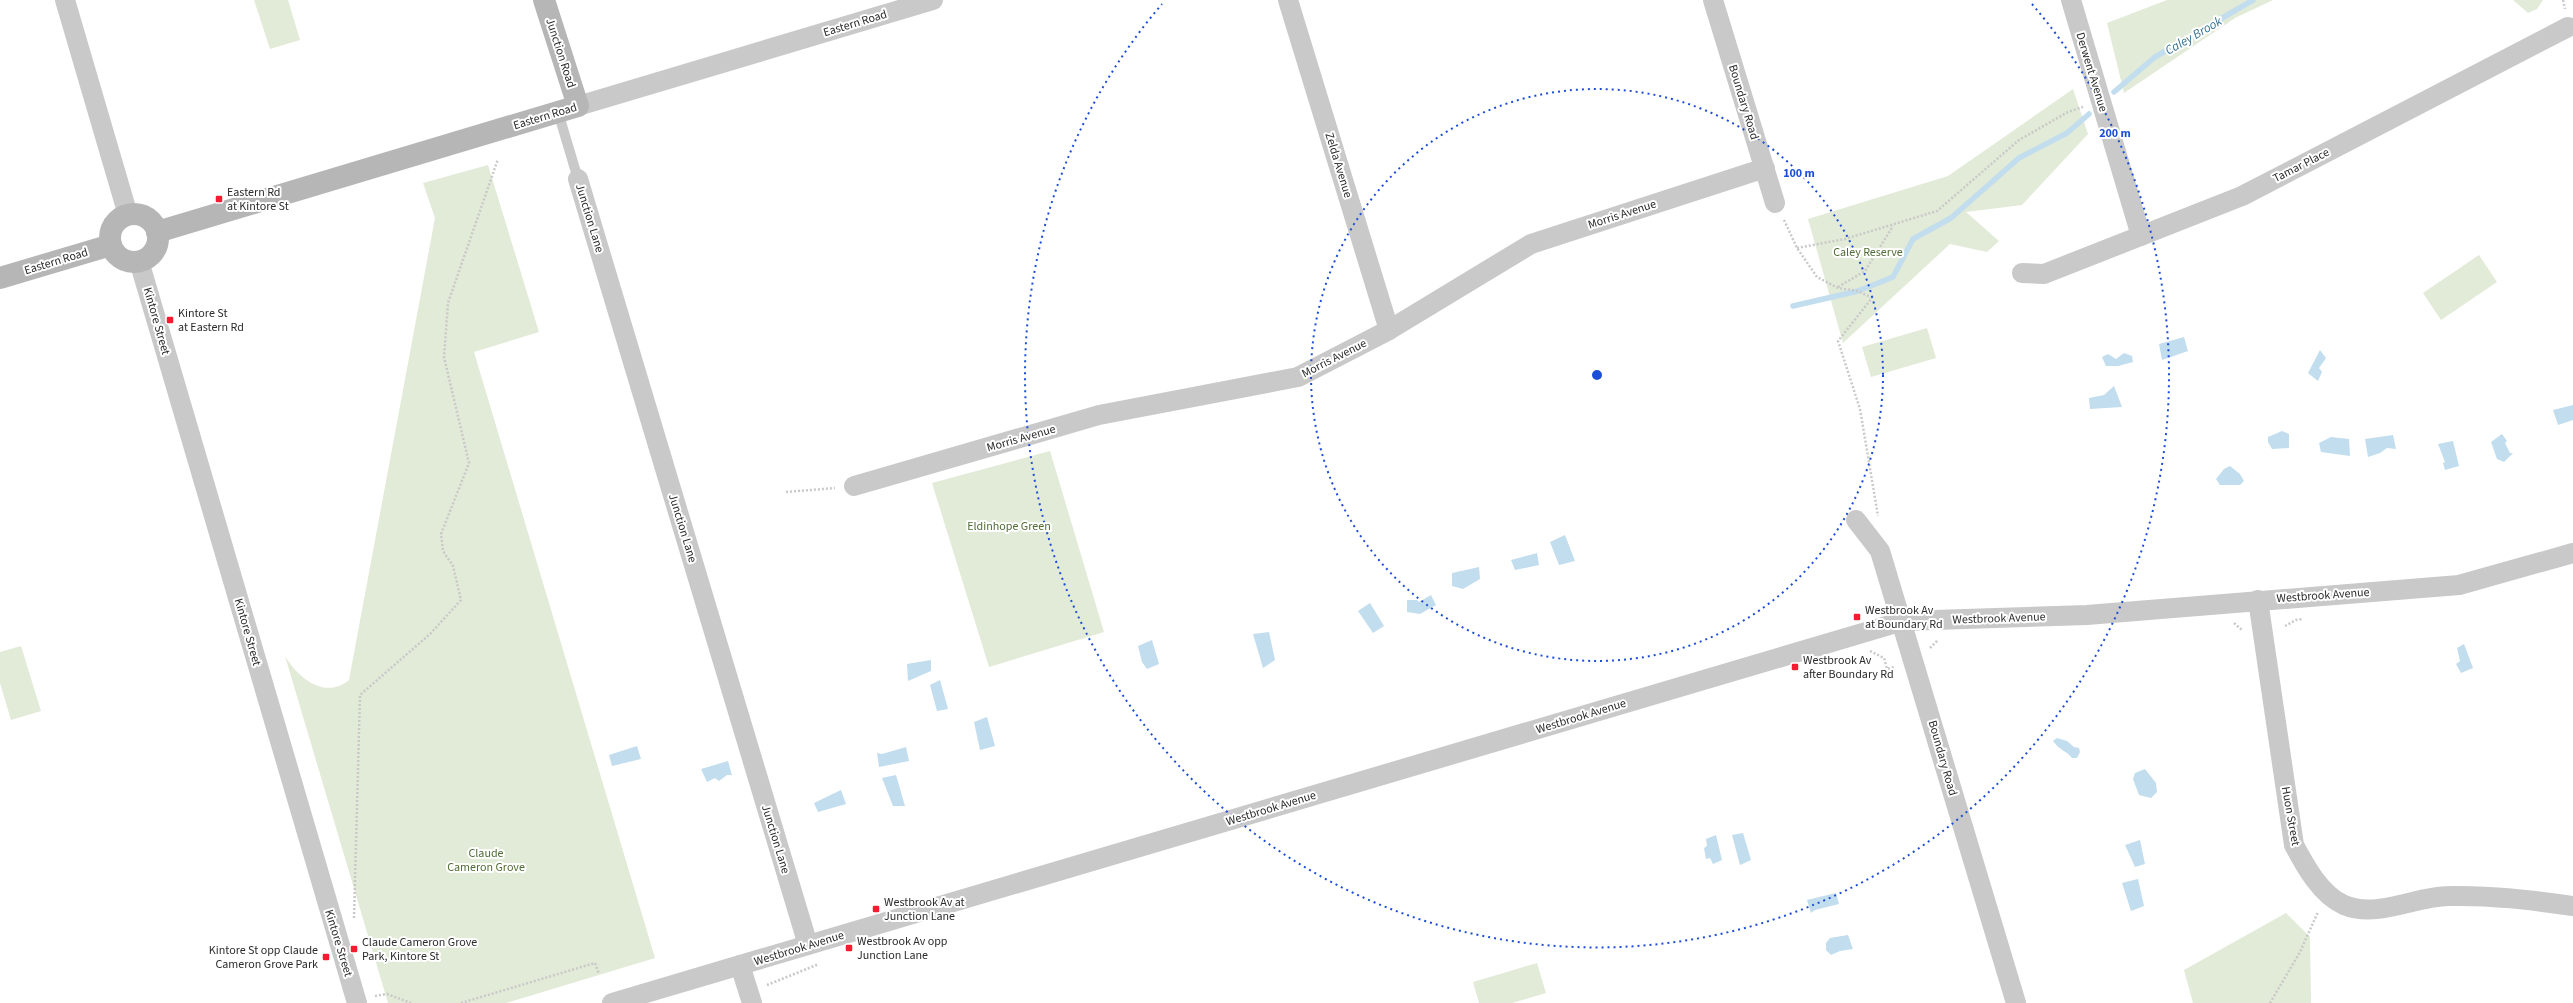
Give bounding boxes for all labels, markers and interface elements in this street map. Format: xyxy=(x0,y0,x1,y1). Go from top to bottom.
street label: Eastern Road xyxy=(821,6,889,41)
water label: Caley Brook xyxy=(2162,12,2226,59)
street label: Junction Road xyxy=(541,16,580,90)
street label: Derwent Avenue xyxy=(2071,30,2112,114)
street label: Boundary Road xyxy=(1724,63,1763,142)
street label: Eastern Road xyxy=(511,99,579,134)
text: 200 m xyxy=(2099,125,2131,142)
street label: Zelda Avenue xyxy=(1321,130,1357,200)
street label: Tamar Place xyxy=(2270,144,2332,187)
text: 100 m xyxy=(1783,165,1815,182)
street label: Junction Lane xyxy=(571,182,608,255)
place label: Eastern Rd at Kintore St xyxy=(227,184,289,215)
marker: Eastern Rd at Kintore St xyxy=(214,194,224,204)
street label: Morris Avenue xyxy=(1586,195,1659,234)
street label: Eastern Road xyxy=(22,244,90,279)
park label: Caley Reserve xyxy=(1833,244,1903,261)
street label: Kintore Street xyxy=(139,285,174,357)
place label: Kintore St at Eastern Rd xyxy=(178,305,244,336)
marker: Kintore St at Eastern Rd xyxy=(165,315,175,325)
street label: Morris Avenue xyxy=(1299,335,1370,382)
centre of rings xyxy=(1590,368,1604,382)
street label: Morris Avenue xyxy=(985,421,1058,456)
street label: Junction Lane xyxy=(664,492,701,565)
park label: Eldinhope Green xyxy=(967,518,1051,535)
street label: Westbrook Avenue xyxy=(2276,584,2370,607)
street label: Kintore Street xyxy=(230,596,265,668)
place label: Westbrook Av at Boundary Rd xyxy=(1865,602,1943,633)
street label: Westbrook Avenue xyxy=(1952,608,2046,629)
marker: Westbrook Av at Boundary Rd xyxy=(1852,612,1862,622)
place label: Westbrook Av after Boundary Rd xyxy=(1803,652,1894,683)
marker: Westbrook Av after Boundary Rd xyxy=(1790,662,1800,672)
street label: Westbrook Avenue xyxy=(1534,695,1628,738)
street label: Boundary Road xyxy=(1924,719,1961,798)
street label: Huon Street xyxy=(2277,785,2304,847)
street label: Westbrook Avenue xyxy=(1224,787,1318,830)
street label: Junction Lane xyxy=(757,803,794,876)
park label: Claude Cameron Grove xyxy=(447,845,525,876)
place label: Westbrook Av at Junction Lane xyxy=(884,894,965,925)
marker: Westbrook Av at Junction Lane xyxy=(871,904,881,914)
street label: Kintore Street xyxy=(320,908,357,979)
street label: Westbrook Avenue xyxy=(752,927,846,970)
place label: Westbrook Av opp Junction Lane xyxy=(857,933,948,964)
place label: Claude Cameron Grove Park, Kintore St xyxy=(362,934,477,965)
place label: Kintore St opp Claude Cameron Grove Park xyxy=(209,942,318,973)
marker: Westbrook Av opp Junction Lane xyxy=(844,943,854,953)
marker: Claude Cameron Grove Park, Kintore St xyxy=(349,944,359,954)
marker: Kintore St opp Claude Cameron Grove Park xyxy=(321,952,331,962)

